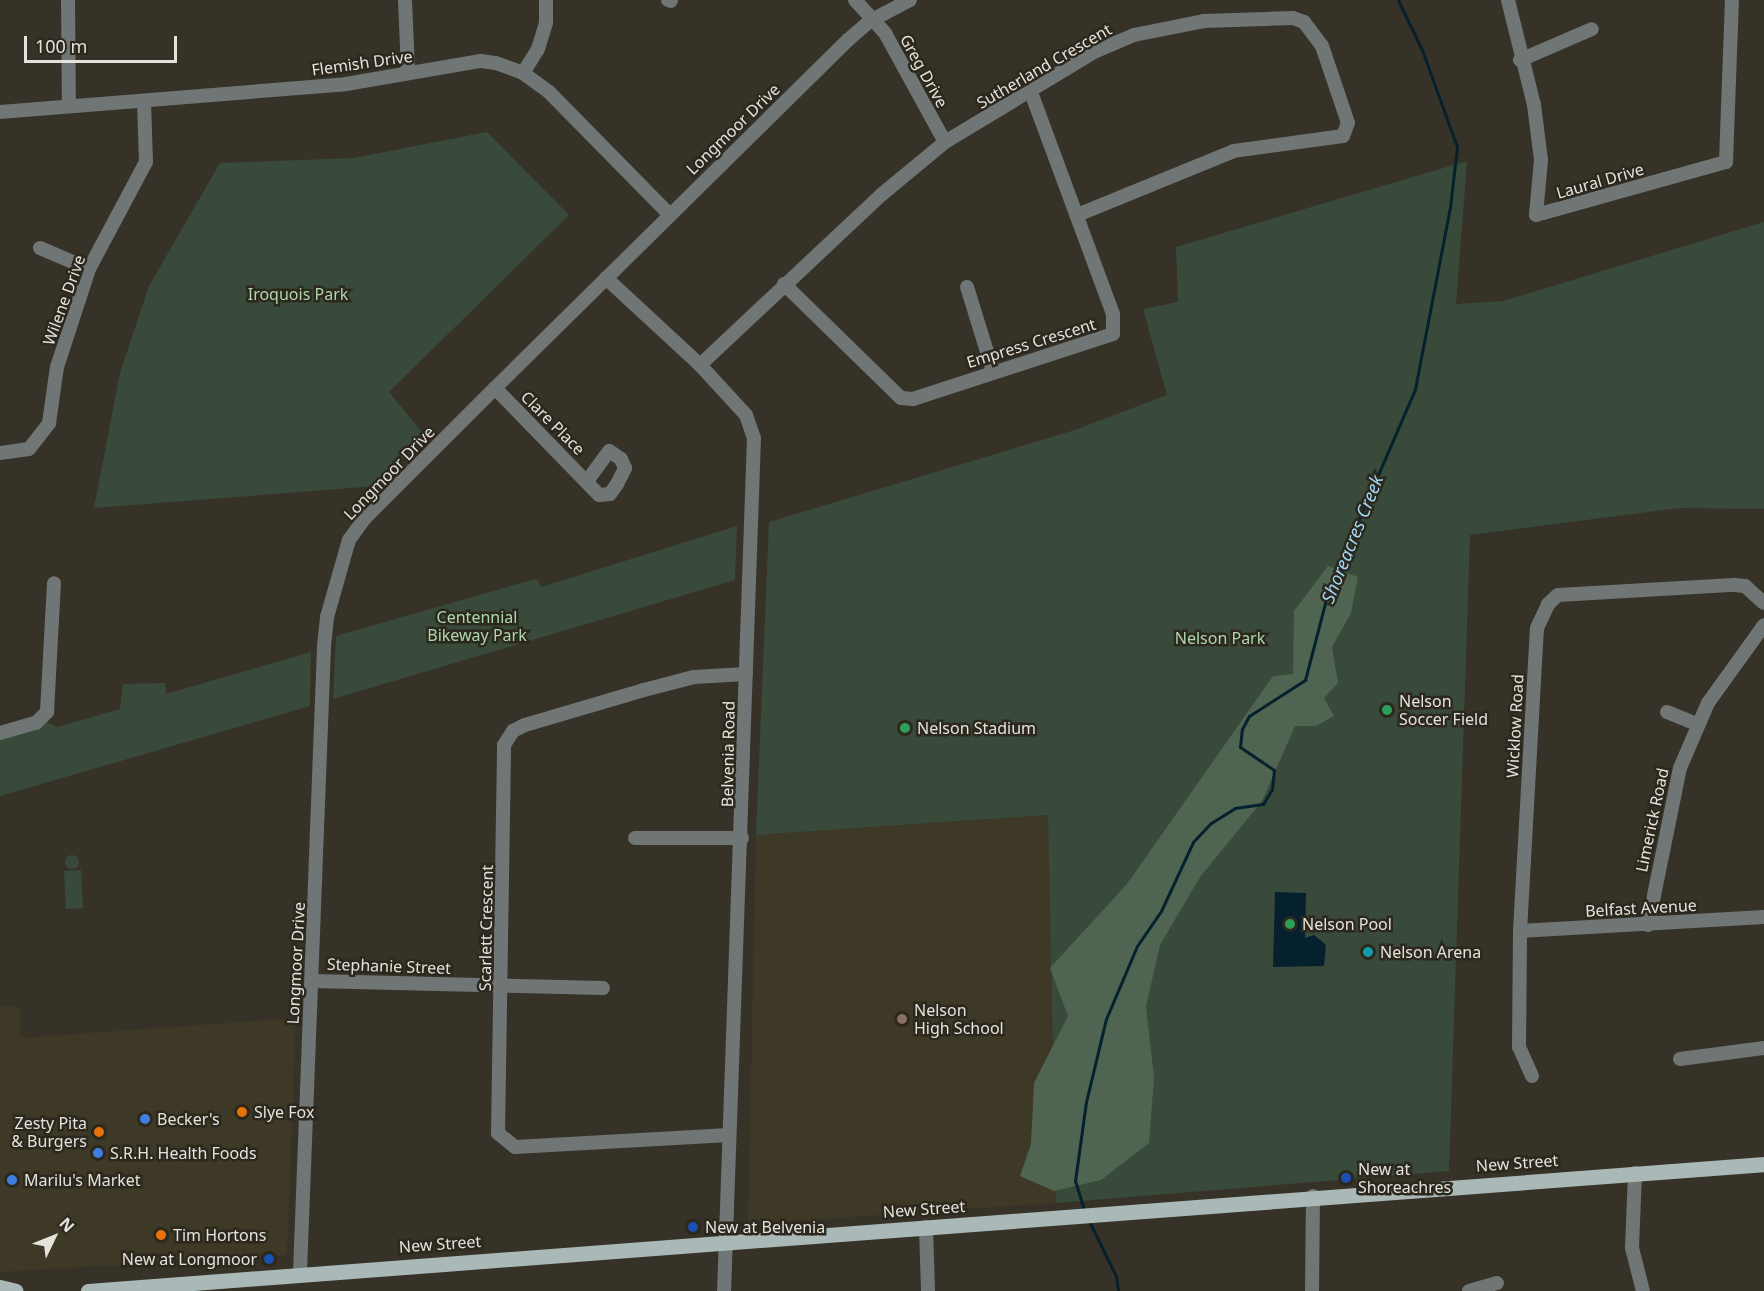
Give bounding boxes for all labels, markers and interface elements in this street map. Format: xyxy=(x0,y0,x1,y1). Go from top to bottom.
street label: Sutherland Crescent xyxy=(973,20,1115,112)
scale bar xyxy=(27,24,180,62)
street label: Greg Drive xyxy=(896,31,952,111)
text: 100 m xyxy=(35,34,87,58)
street label: Flemish Drive xyxy=(310,46,414,80)
street label: Longmoor Drive xyxy=(682,80,784,178)
street label: Laural Drive xyxy=(1554,159,1646,203)
street label: Wilene Drive xyxy=(39,252,89,348)
park label: Iroquois Park xyxy=(248,284,348,304)
street label: Empress Crescent xyxy=(964,314,1098,372)
street label: Clare Place xyxy=(517,387,589,459)
street label: Longmoor Drive xyxy=(340,422,438,524)
water label: Shoreacres Creek xyxy=(1316,472,1388,606)
park label: Centennial Bikeway Park xyxy=(427,607,527,645)
park label: Nelson Park xyxy=(1175,628,1265,648)
street label: Wicklow Road xyxy=(1503,674,1527,778)
place label: Nelson Soccer Field xyxy=(1399,691,1488,729)
street label: Belvenia Road xyxy=(717,701,739,807)
marker: Nelson Soccer Field xyxy=(1380,703,1394,717)
place label: Nelson Stadium xyxy=(917,718,1036,738)
marker: Nelson Stadium xyxy=(898,721,912,735)
street label: Limerick Road xyxy=(1632,766,1672,874)
street label: Scarlett Crescent xyxy=(475,865,497,991)
street label: Belfast Avenue xyxy=(1585,895,1697,921)
street label: Longmoor Drive xyxy=(283,901,309,1025)
place label: Nelson Pool xyxy=(1302,914,1392,934)
marker: Nelson Pool xyxy=(1283,917,1297,931)
place label: Nelson Arena xyxy=(1380,942,1481,962)
marker: Nelson Arena xyxy=(1361,945,1375,959)
street label: Stephanie Street xyxy=(327,954,451,978)
place label: Nelson High School xyxy=(914,1000,1004,1038)
marker: Nelson High School xyxy=(895,1012,909,1026)
place label: Slye Fox xyxy=(254,1102,314,1122)
marker: Slye Fox xyxy=(235,1105,249,1119)
place label: Becker's xyxy=(157,1109,220,1129)
marker: Becker's xyxy=(138,1112,152,1126)
place label: Zesty Pita & Burgers xyxy=(11,1113,87,1151)
marker: Zesty Pita & Burgers xyxy=(92,1125,106,1139)
place label: S.R.H. Health Foods xyxy=(110,1143,257,1163)
marker: S.R.H. Health Foods xyxy=(91,1146,105,1160)
street label: New Street xyxy=(1475,1151,1559,1175)
place label: New at Shoreachres xyxy=(1358,1159,1451,1197)
place label: Marilu's Market xyxy=(24,1170,141,1190)
marker: New at Shoreachres xyxy=(1339,1171,1353,1185)
marker: Marilu's Market xyxy=(5,1173,19,1187)
street label: New Street xyxy=(882,1197,966,1221)
north arrow xyxy=(24,1207,84,1267)
text: N xyxy=(55,1212,80,1237)
place label: New at Belvenia xyxy=(705,1217,825,1237)
marker: New at Belvenia xyxy=(686,1220,700,1234)
place label: Tim Hortons xyxy=(173,1225,266,1245)
marker: Tim Hortons xyxy=(154,1228,168,1242)
street label: New Street xyxy=(398,1232,482,1256)
place label: New at Longmoor xyxy=(122,1249,257,1269)
marker: New at Longmoor xyxy=(262,1252,276,1266)

